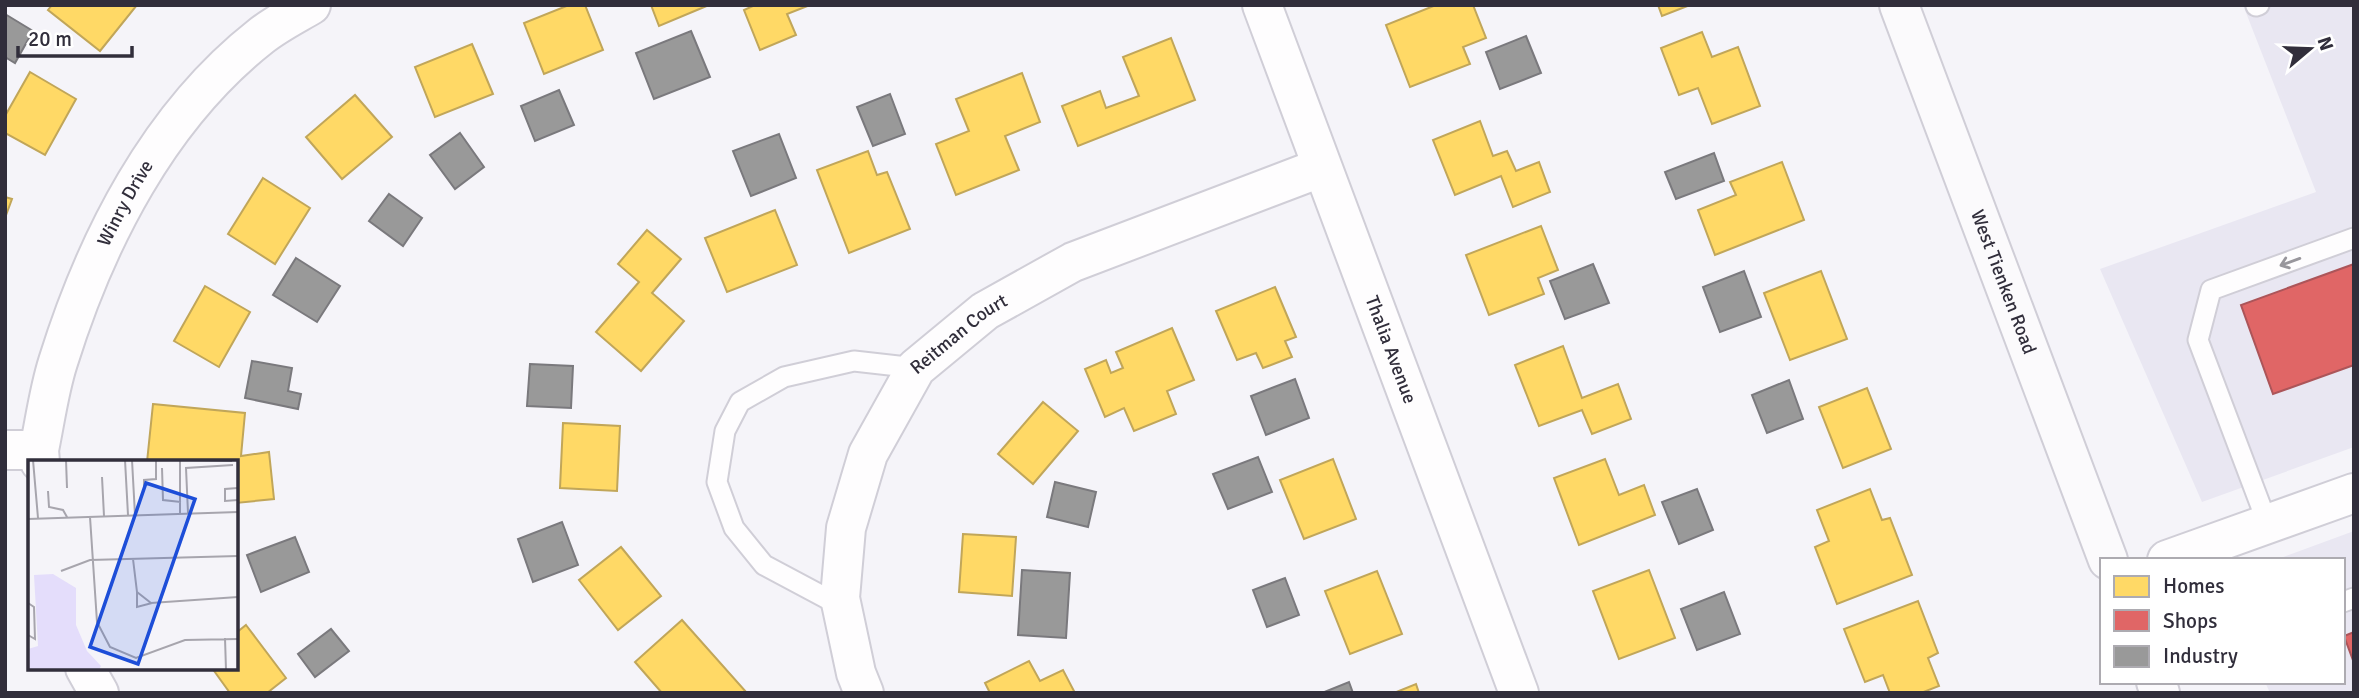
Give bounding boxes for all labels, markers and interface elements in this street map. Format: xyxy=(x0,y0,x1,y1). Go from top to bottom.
scale bar xyxy=(18,14,131,58)
north arrow xyxy=(2275,14,2345,84)
text: 20 m xyxy=(28,26,72,52)
text: N xyxy=(2312,34,2339,54)
street label: Winry Drive xyxy=(92,156,159,250)
street label: West Tienken Road xyxy=(1965,206,2041,358)
one-way arrow xyxy=(2279,256,2301,269)
street label: Reitman Court xyxy=(905,289,1012,380)
street label: Thalia Avenue xyxy=(1360,292,1422,407)
inset map xyxy=(28,460,238,670)
legend xyxy=(2100,558,2345,684)
text: Homes xyxy=(2163,573,2225,599)
text: Shops xyxy=(2163,608,2217,634)
text: Industry xyxy=(2163,643,2238,669)

